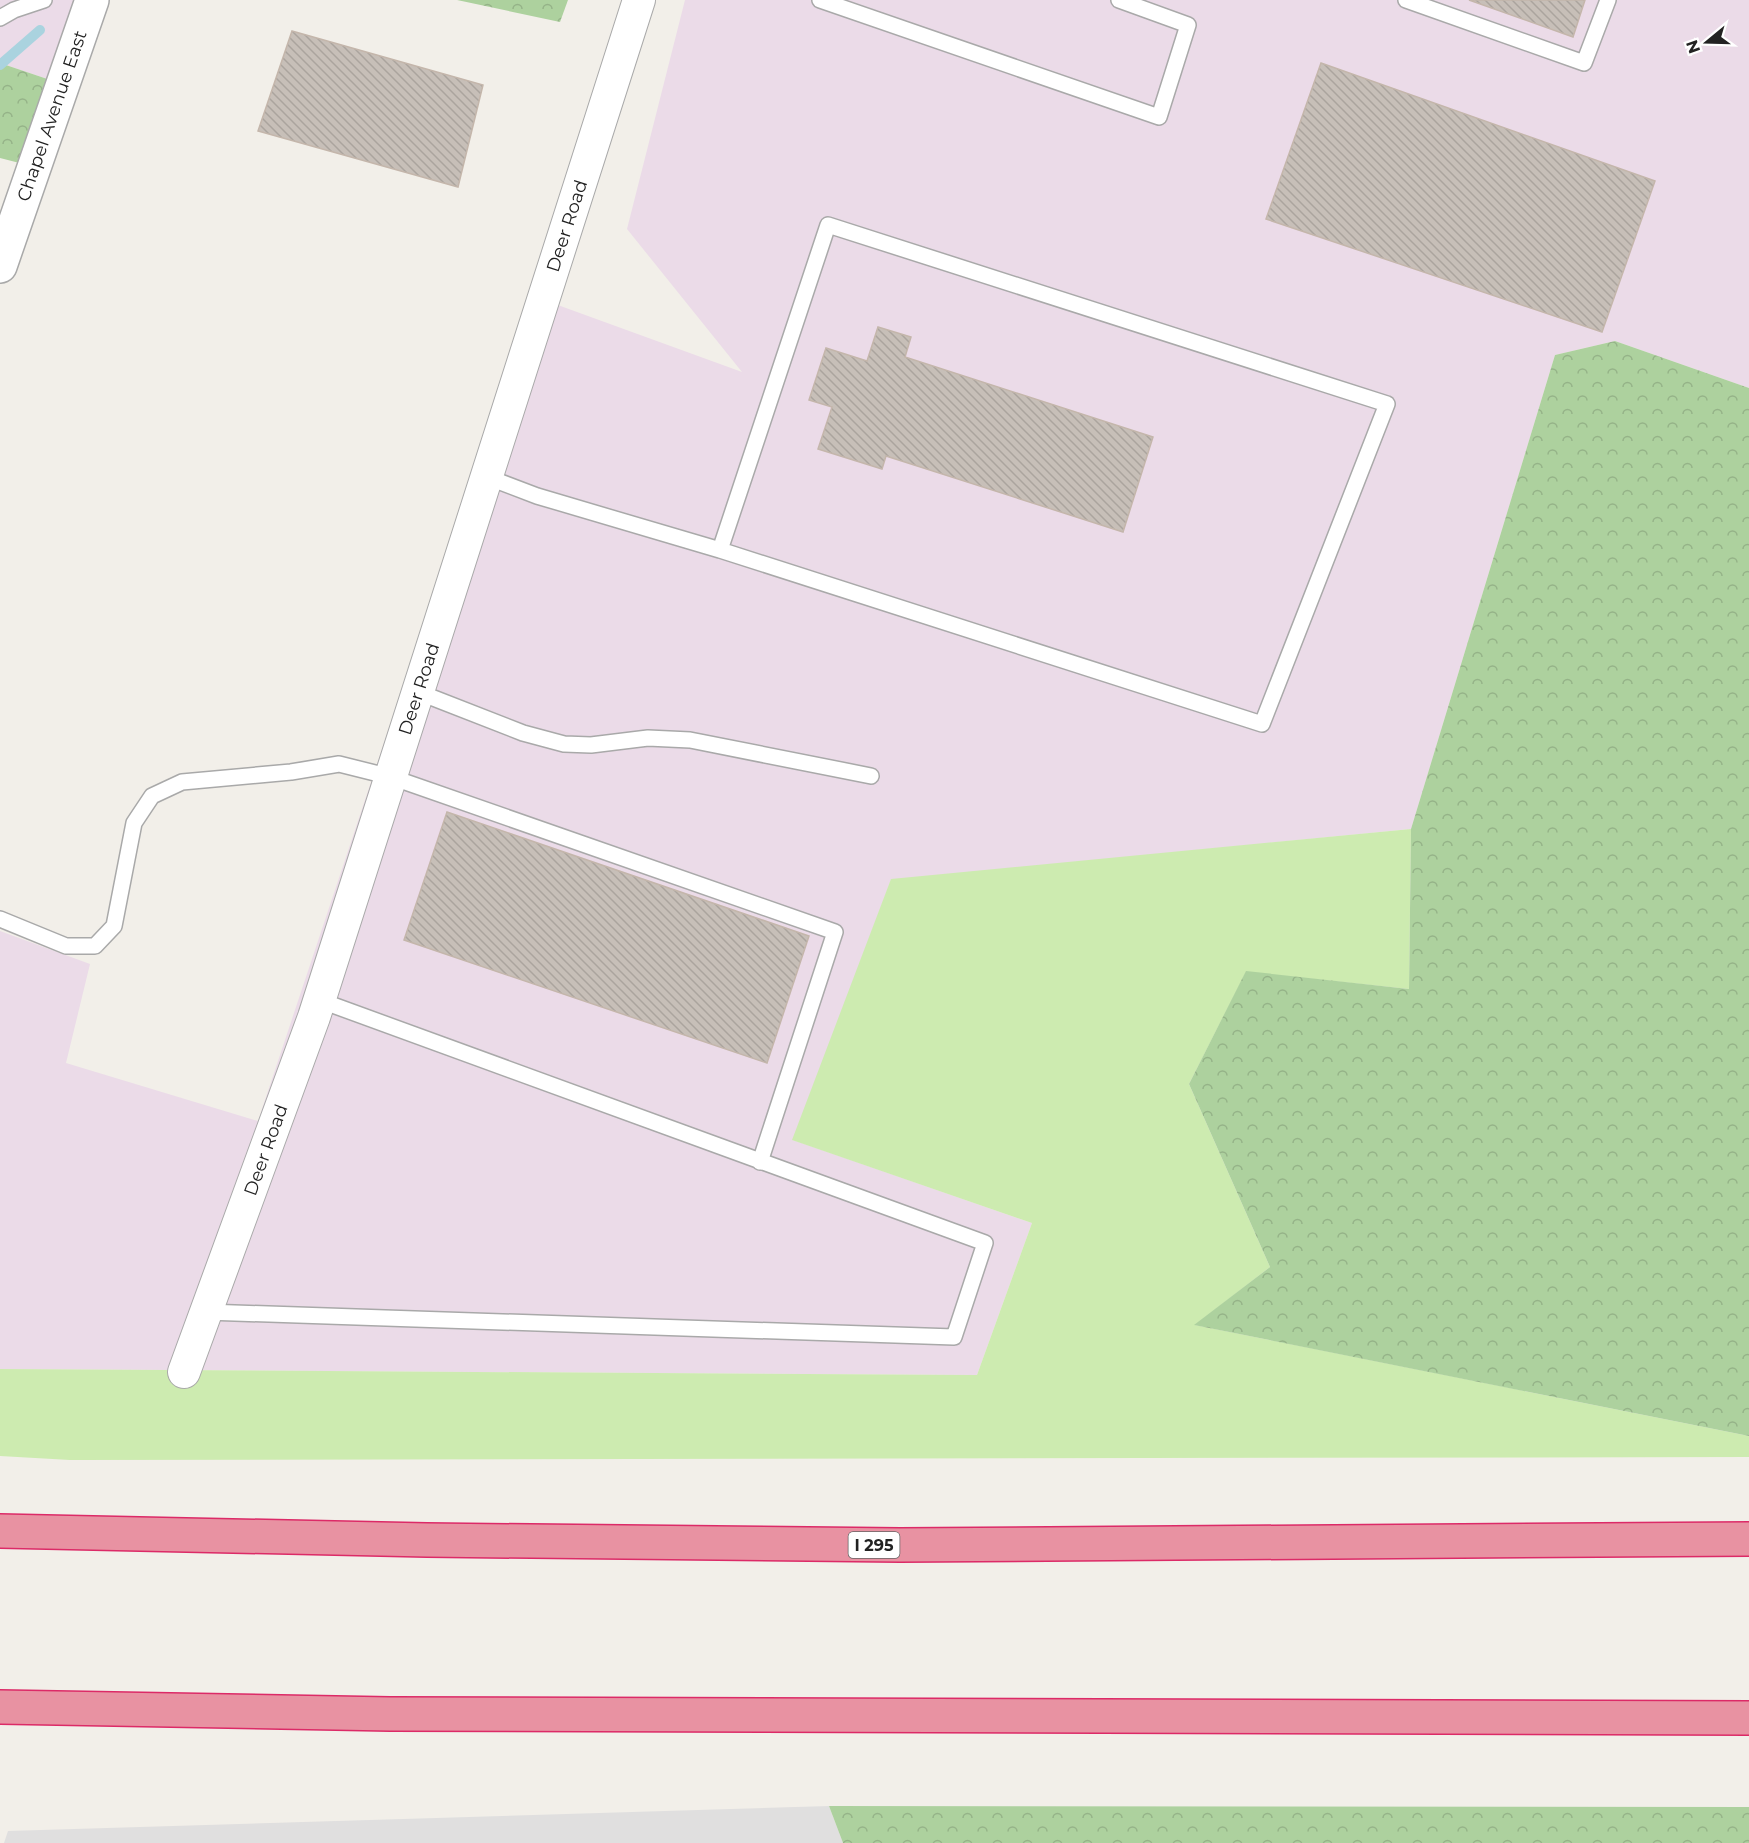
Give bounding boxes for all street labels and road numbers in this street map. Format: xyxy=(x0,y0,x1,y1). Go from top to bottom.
street label: Chapel Avenue East xyxy=(12,28,92,204)
street label: Deer Road xyxy=(542,177,592,275)
street label: Deer Road xyxy=(394,640,444,738)
street label: Deer Road xyxy=(239,1101,293,1199)
road number: I 295 xyxy=(848,1532,900,1558)

